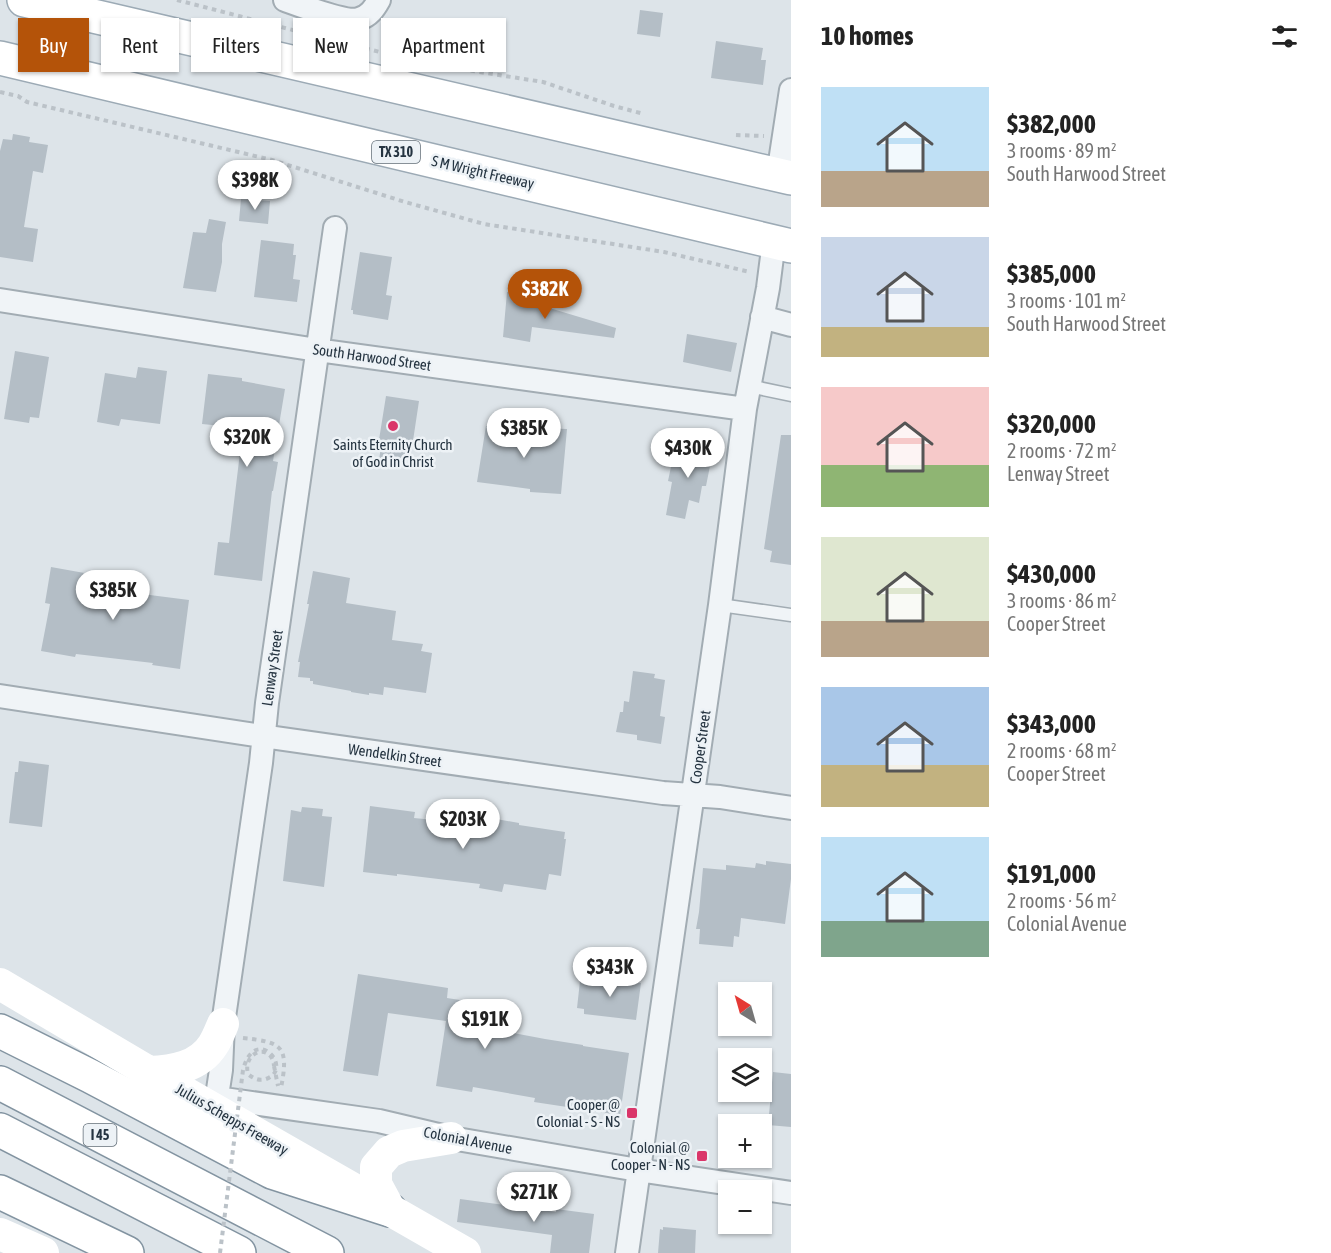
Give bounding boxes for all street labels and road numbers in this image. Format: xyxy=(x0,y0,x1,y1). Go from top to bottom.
road number: TX 310 xyxy=(372,141,420,163)
street label: S M Wright Freeway xyxy=(430,152,536,192)
street label: South Harwood Street xyxy=(312,340,432,374)
street label: Lenway Street xyxy=(258,629,286,707)
street label: Cooper Street xyxy=(686,709,714,785)
street label: Wendelkin Street xyxy=(347,740,443,770)
street label: Julius Schepps Freeway xyxy=(173,1080,291,1158)
street label: Colonial Avenue xyxy=(422,1123,514,1157)
road number: I 45 xyxy=(84,1124,116,1146)

